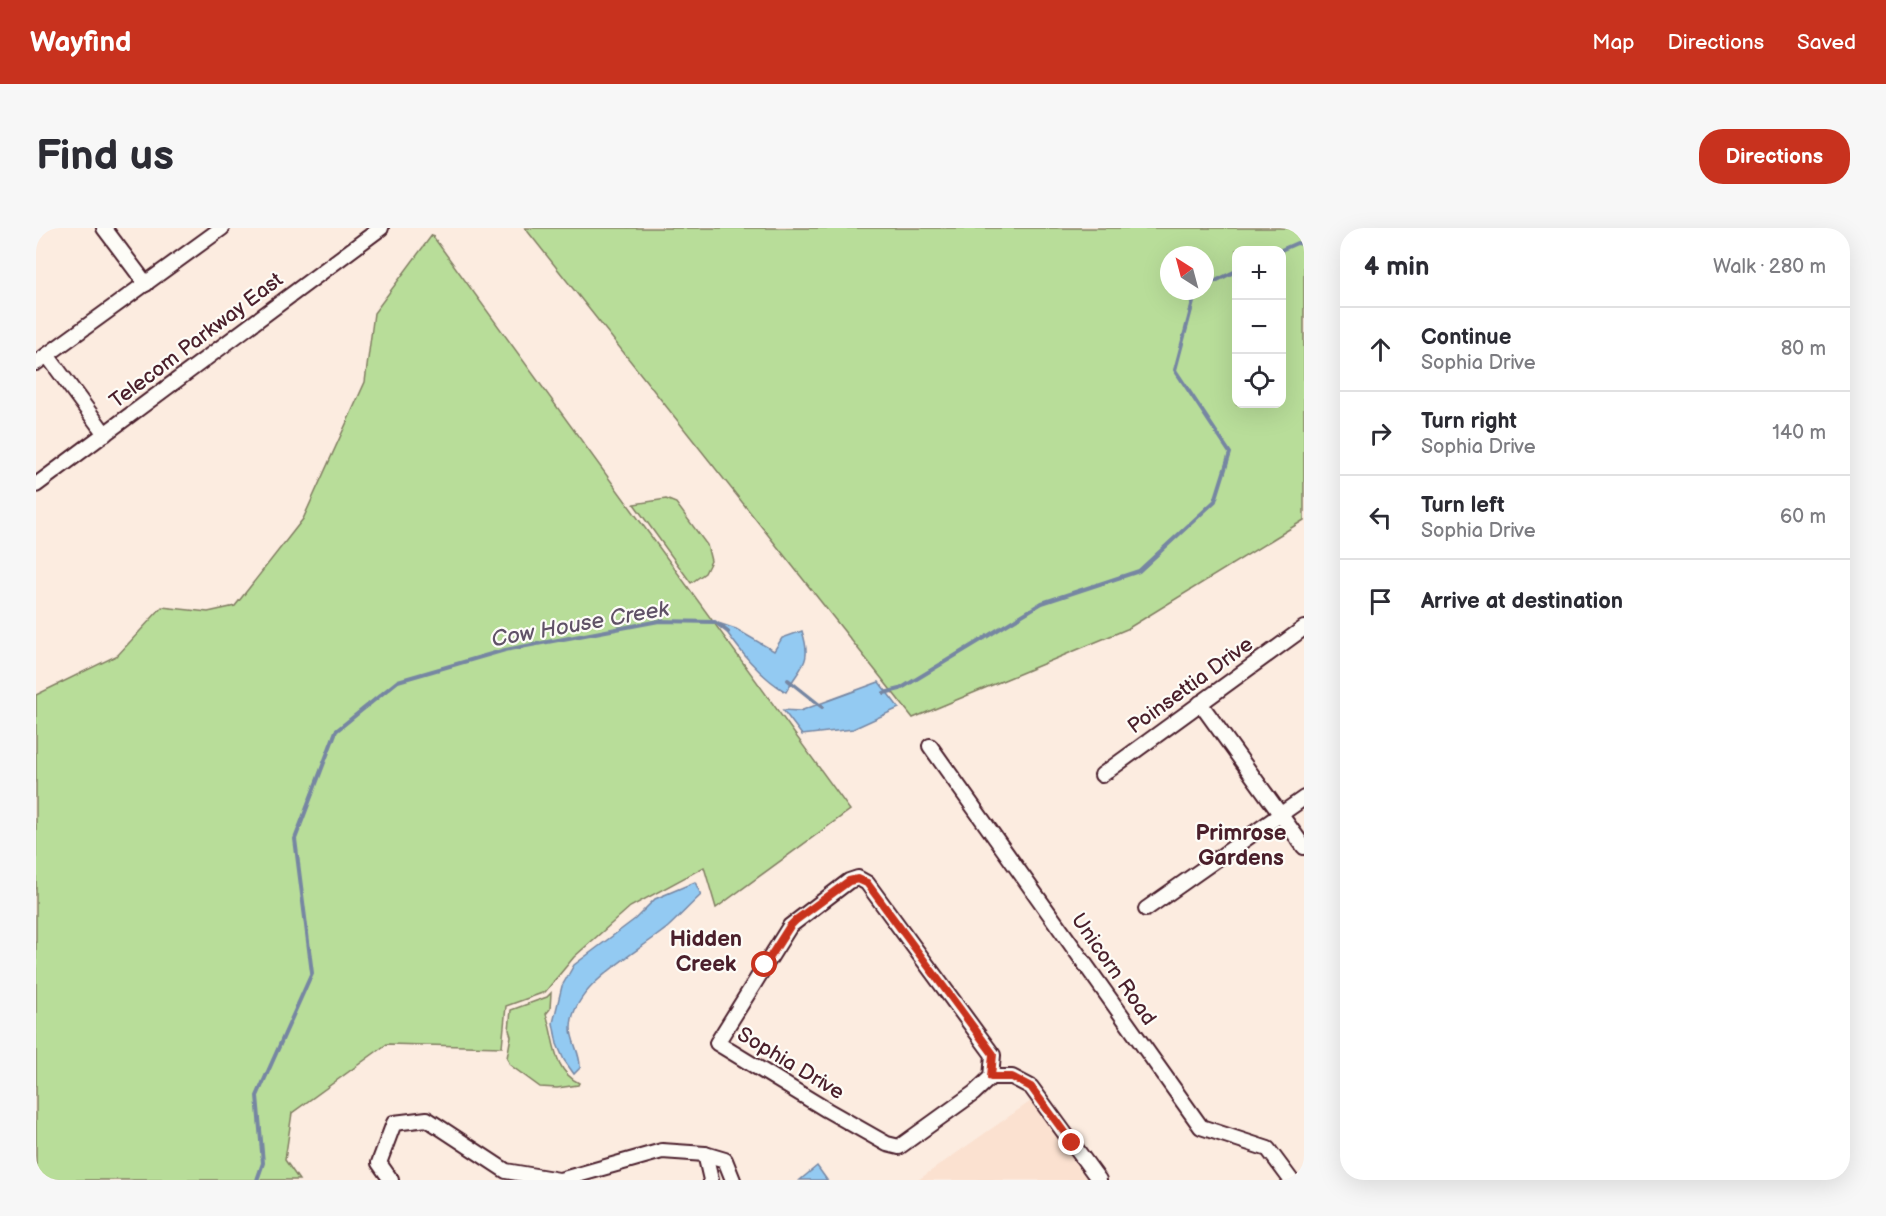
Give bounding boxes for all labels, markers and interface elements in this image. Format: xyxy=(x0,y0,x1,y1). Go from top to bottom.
text: Wayfind xyxy=(30,26,131,59)
text: Map xyxy=(1592,30,1635,55)
text: Directions xyxy=(1668,30,1764,55)
text: Saved xyxy=(1797,30,1856,55)
button: Directions xyxy=(1699,129,1850,184)
text: Find us xyxy=(36,131,174,182)
north arrow xyxy=(1160,246,1214,300)
map controls xyxy=(1232,246,1286,408)
button: + xyxy=(1232,246,1286,300)
text: 4 min xyxy=(1364,252,1429,283)
text: Walk · 280 m xyxy=(1713,255,1826,279)
street label: Telecom Parkway East xyxy=(105,267,288,414)
button: − xyxy=(1232,300,1286,354)
text: Continue xyxy=(1421,324,1511,351)
icon: ahead xyxy=(1364,333,1397,366)
text: 80 m xyxy=(1781,337,1826,361)
text: Sophia Drive xyxy=(1421,351,1536,375)
button: locate xyxy=(1232,354,1286,408)
text: Turn right xyxy=(1421,408,1517,435)
icon: right xyxy=(1364,417,1397,450)
text: 140 m xyxy=(1772,421,1826,445)
text: Sophia Drive xyxy=(1421,435,1536,459)
text: Turn left xyxy=(1421,492,1505,519)
icon: left xyxy=(1364,501,1397,534)
text: 60 m xyxy=(1780,505,1826,529)
text: Sophia Drive xyxy=(1421,519,1536,543)
icon: arrive xyxy=(1364,585,1397,618)
text: Arrive at destination xyxy=(1421,588,1623,615)
water label: Cow House Creek xyxy=(489,595,672,653)
street label: Poinsettia Drive xyxy=(1123,632,1258,739)
district label: Primrose Gardens xyxy=(1196,820,1286,872)
street label: Unicorn Road xyxy=(1066,908,1161,1030)
district label: Hidden Creek xyxy=(670,926,742,978)
route start xyxy=(751,951,777,977)
street label: Sophia Drive xyxy=(733,1022,849,1105)
route end xyxy=(1058,1129,1084,1155)

